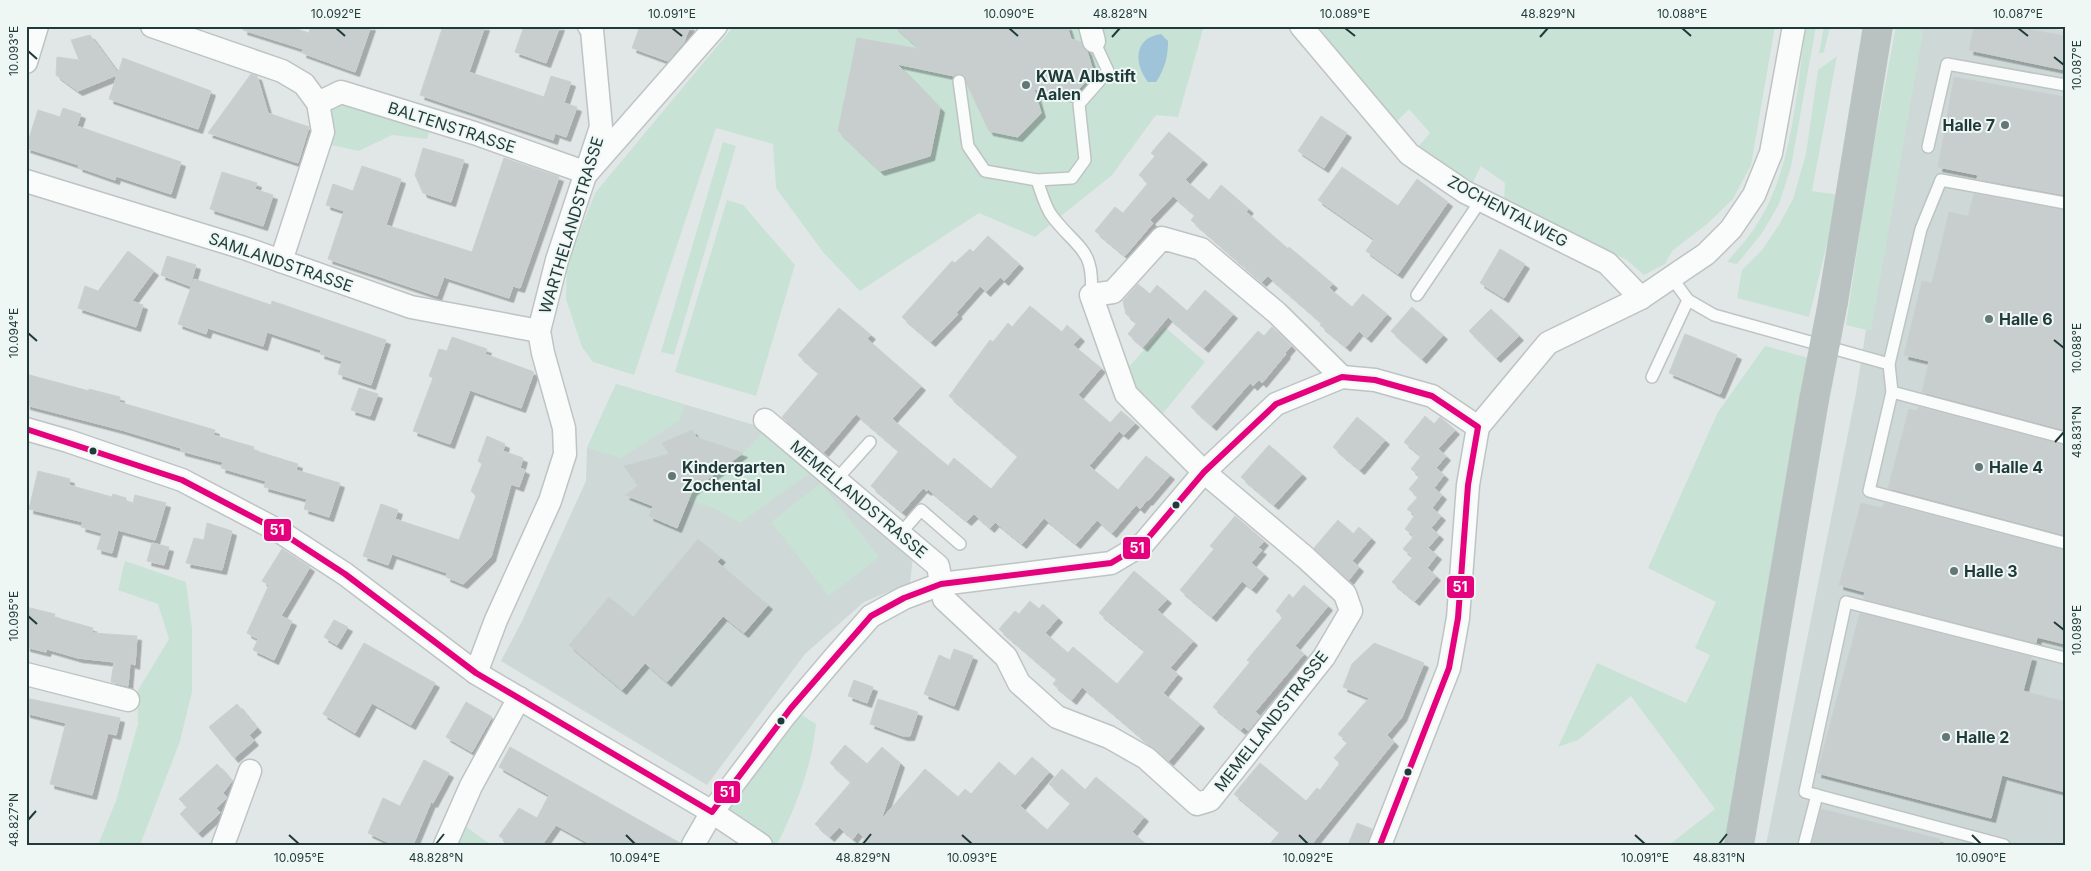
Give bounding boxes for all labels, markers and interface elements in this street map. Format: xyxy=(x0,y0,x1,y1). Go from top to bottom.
text: 10.092°E xyxy=(311,6,361,21)
text: 10.091°E xyxy=(648,6,696,21)
text: 10.090°E xyxy=(984,6,1034,21)
text: 48.828°N xyxy=(1093,6,1147,21)
text: 10.089°E xyxy=(1320,6,1370,21)
text: 48.829°N xyxy=(1521,6,1575,21)
text: 10.088°E xyxy=(1657,6,1707,21)
text: 10.087°E xyxy=(1993,6,2043,21)
text: 10.093°E xyxy=(6,26,21,76)
text: 10.087°E xyxy=(2069,40,2084,90)
place label: KWA Albstift Aalen xyxy=(1036,66,1136,104)
marker: KWA Albstift Aalen xyxy=(1020,79,1032,91)
street label: BALTENSTRASSE xyxy=(386,97,518,157)
place label: Halle 7 xyxy=(1942,115,1995,135)
marker: Halle 7 xyxy=(1999,119,2011,131)
street label: WARTHELANDSTRASSE xyxy=(535,134,607,316)
street label: ZOCHENTALWEG xyxy=(1444,171,1572,251)
street label: SAMLANDSTRASSE xyxy=(206,228,356,296)
text: 10.094°E xyxy=(6,308,21,358)
place label: Halle 6 xyxy=(1999,309,2053,329)
marker: Halle 6 xyxy=(1983,313,1995,325)
text: 10.088°E xyxy=(2069,323,2084,373)
text: 48.831°N xyxy=(2069,406,2084,458)
street label: MEMELLANDSTRASSE xyxy=(786,436,932,562)
unlabelled marker xyxy=(88,446,98,456)
place label: Kindergarten Zochental xyxy=(682,457,785,495)
place label: Halle 4 xyxy=(1989,457,2043,477)
marker: Halle 4 xyxy=(1973,461,1985,473)
marker: Kindergarten Zochental xyxy=(666,470,678,482)
unlabelled marker xyxy=(1171,500,1181,510)
line badge: 51 xyxy=(263,518,292,542)
text: 51 xyxy=(270,521,284,538)
line badge: 51 xyxy=(1122,536,1151,560)
text: 51 xyxy=(1130,539,1144,556)
place label: Halle 3 xyxy=(1964,561,2018,581)
marker: Halle 3 xyxy=(1948,565,1960,577)
line badge: 51 xyxy=(1446,575,1475,599)
text: 51 xyxy=(1453,578,1467,595)
text: 10.095°E xyxy=(6,591,21,641)
text: 10.089°E xyxy=(2069,605,2084,655)
street label: MEMELLANDSTRASSE xyxy=(1210,647,1332,795)
unlabelled marker xyxy=(776,716,786,726)
place label: Halle 2 xyxy=(1956,727,2009,747)
marker: Halle 2 xyxy=(1940,731,1952,743)
unlabelled marker xyxy=(1403,767,1413,777)
line badge: 51 xyxy=(713,780,741,804)
text: 51 xyxy=(720,783,734,800)
text: 48.827°N xyxy=(6,793,21,847)
text: 10.095°E xyxy=(274,850,324,865)
text: 48.828°N xyxy=(409,850,463,865)
text: 10.094°E xyxy=(610,850,660,865)
text: 48.829°N xyxy=(836,850,890,865)
text: 10.093°E xyxy=(947,850,997,865)
text: 10.092°E xyxy=(1283,850,1333,865)
text: 10.091°E xyxy=(1621,850,1669,865)
text: 48.831°N xyxy=(1693,850,1745,865)
text: 10.090°E xyxy=(1956,850,2006,865)

